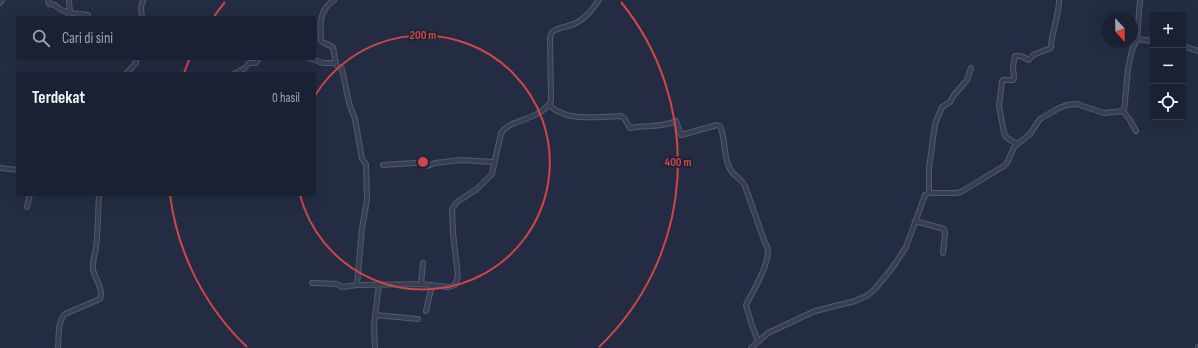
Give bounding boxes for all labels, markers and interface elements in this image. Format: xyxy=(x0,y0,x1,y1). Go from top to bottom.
north arrow xyxy=(1102,12,1138,48)
map controls xyxy=(1150,12,1186,120)
button: + xyxy=(1150,12,1186,48)
search box xyxy=(16,16,316,60)
icon: search xyxy=(30,27,52,49)
text: 200 m xyxy=(410,28,436,43)
text: Cari di sini xyxy=(62,29,113,48)
button: − xyxy=(1150,48,1186,84)
button: locate xyxy=(1150,84,1186,120)
text: Terdekat xyxy=(32,88,85,108)
text: 0 hasil xyxy=(272,90,300,106)
centre of rings xyxy=(416,155,430,169)
text: 400 m xyxy=(665,155,691,170)

